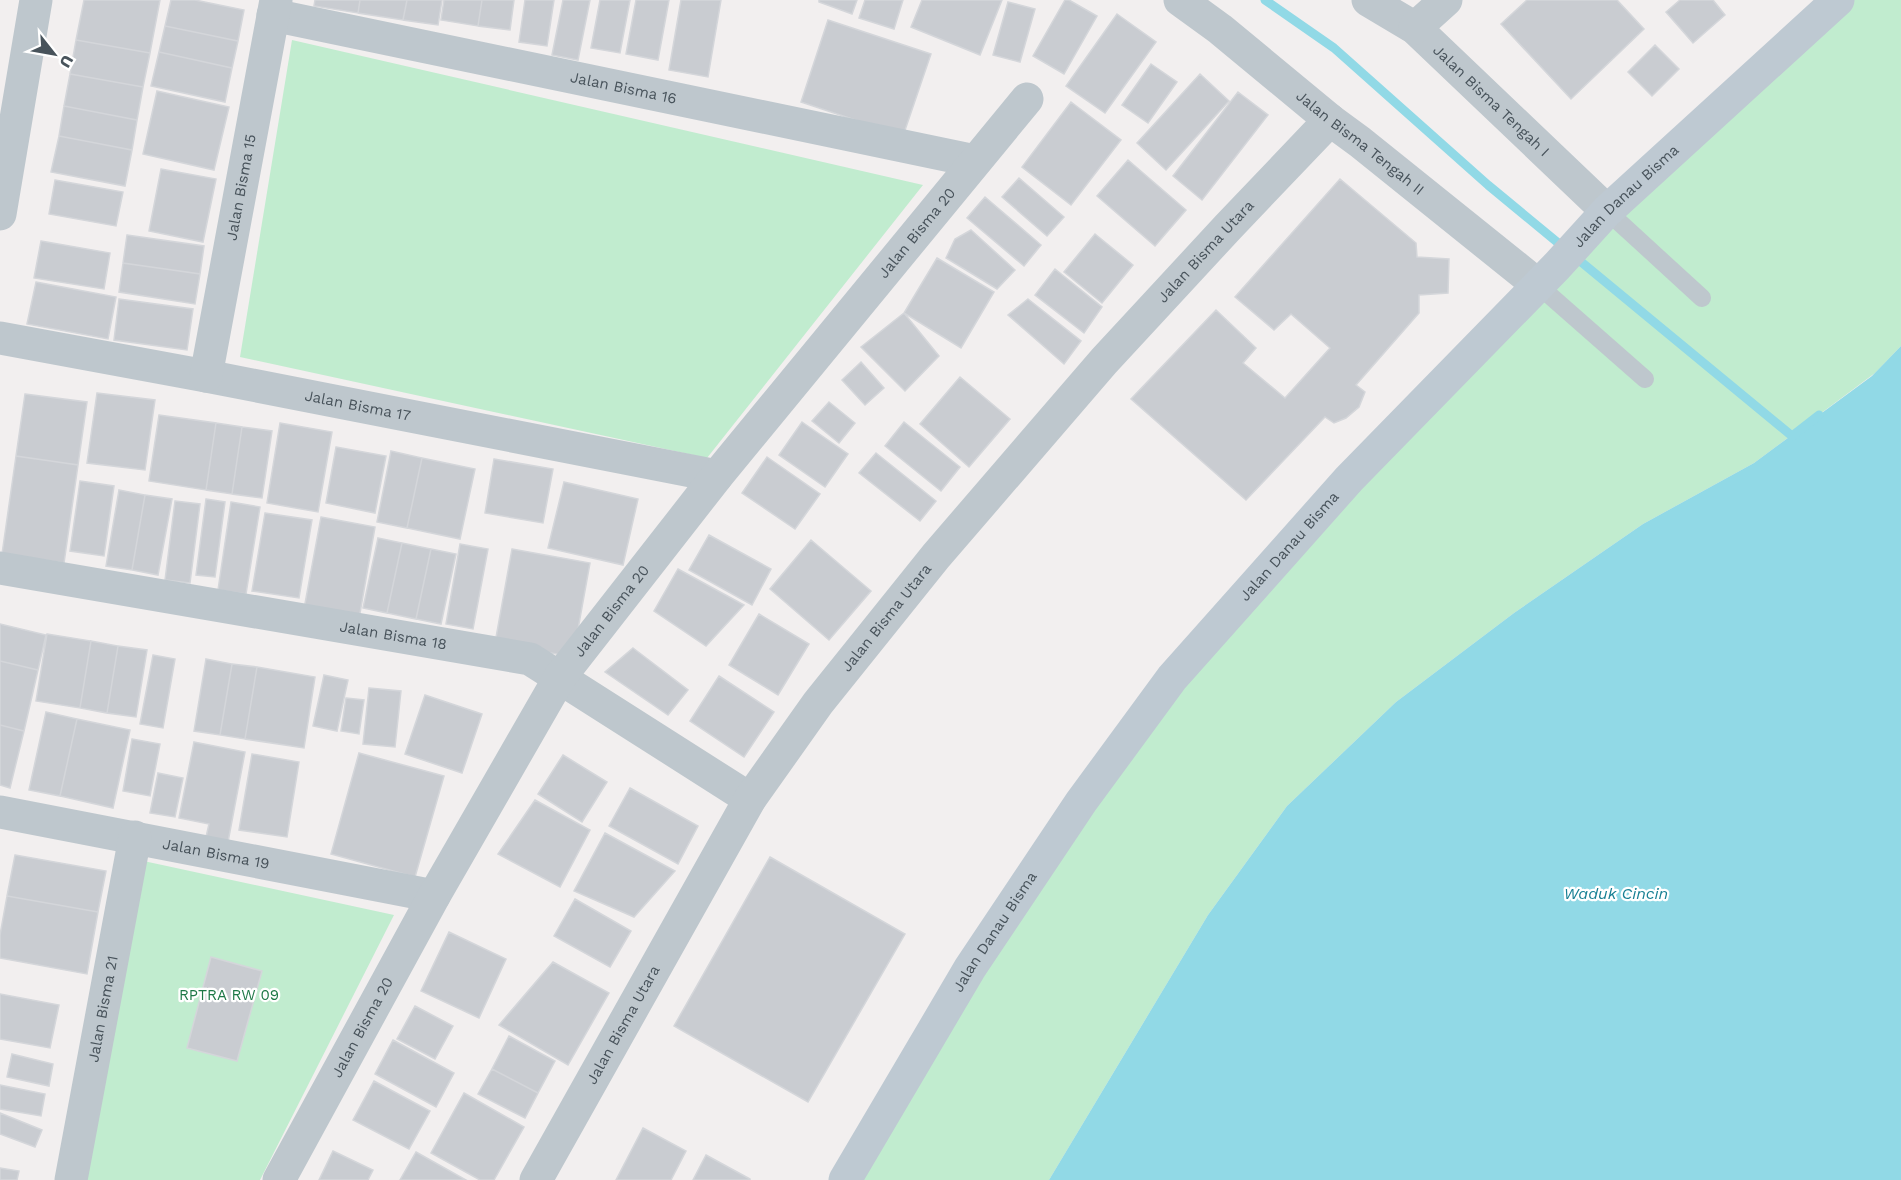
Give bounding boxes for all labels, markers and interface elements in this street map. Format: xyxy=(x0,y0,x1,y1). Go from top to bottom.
north arrow xyxy=(24,24,84,84)
street label: Jalan Bisma Tengah I xyxy=(1429,41,1553,160)
text: U xyxy=(55,52,78,71)
street label: Jalan Bisma 16 xyxy=(569,68,678,108)
street label: Jalan Bisma Tengah II xyxy=(1292,87,1428,199)
street label: Jalan Bisma 15 xyxy=(222,133,260,242)
street label: Jalan Danau Bisma xyxy=(1569,141,1683,251)
street label: Jalan Bisma 20 xyxy=(875,184,959,282)
street label: Jalan Bisma Utara xyxy=(1154,196,1258,306)
street label: Jalan Bisma 17 xyxy=(303,387,412,425)
street label: Jalan Danau Bisma xyxy=(1236,487,1343,605)
street label: Jalan Bisma Utara xyxy=(838,560,936,675)
street label: Jalan Bisma 20 xyxy=(570,561,653,660)
street label: Jalan Bisma 18 xyxy=(338,617,448,654)
street label: Jalan Bisma 19 xyxy=(161,835,271,873)
street label: Jalan Danau Bisma xyxy=(949,868,1041,995)
water label: Waduk Cincin xyxy=(1564,884,1668,903)
street label: Jalan Bisma 21 xyxy=(84,954,122,1064)
street label: Jalan Bisma Utara xyxy=(583,962,664,1087)
street label: Jalan Bisma 20 xyxy=(328,974,397,1081)
park label: RPTRA RW 09 xyxy=(179,986,279,1004)

